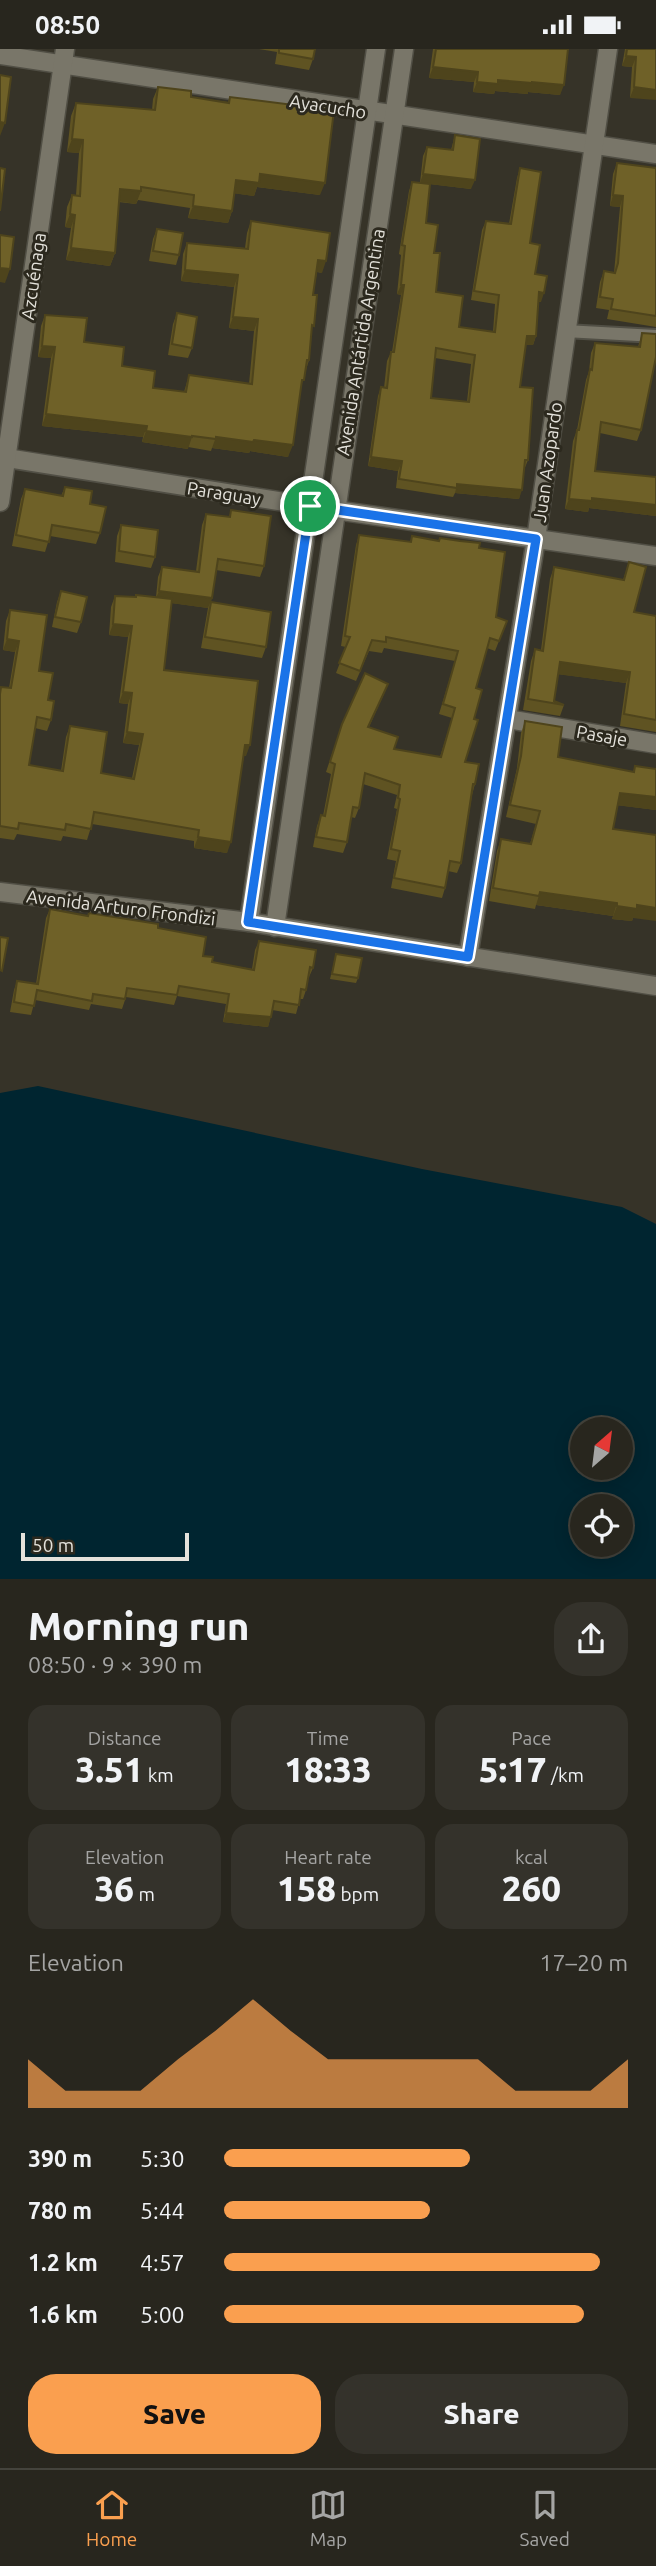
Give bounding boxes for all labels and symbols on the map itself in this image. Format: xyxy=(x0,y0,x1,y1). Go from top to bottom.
street label: Ayacucho xyxy=(288,90,368,122)
street label: Avenida Antártida Argentina xyxy=(332,227,388,457)
street label: Azcuénaga xyxy=(17,231,49,321)
street label: Juan Azopardo xyxy=(529,401,565,523)
pin xyxy=(280,476,340,536)
street label: Paraguay xyxy=(186,477,263,509)
street label: Pasaje xyxy=(575,721,629,749)
street label: Avenida Arturo Frondizi xyxy=(25,885,217,929)
north arrow xyxy=(570,1417,634,1481)
scale bar xyxy=(21,1530,189,1562)

